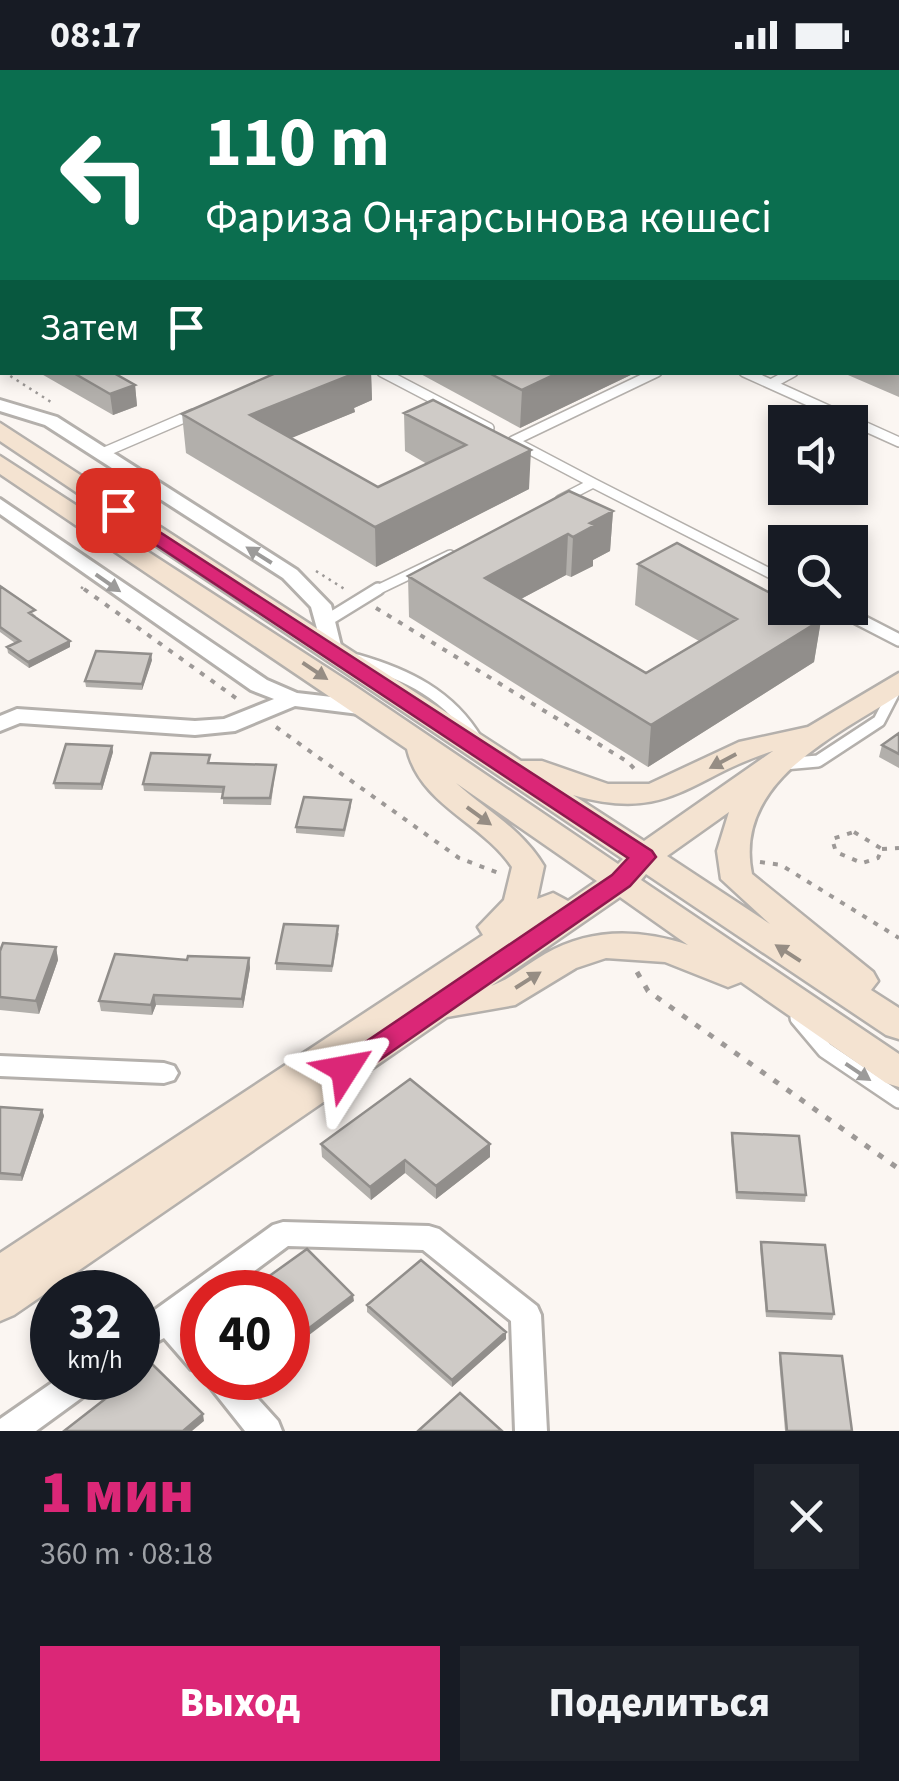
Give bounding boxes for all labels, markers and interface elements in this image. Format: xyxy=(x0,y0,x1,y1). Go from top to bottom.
text: 08:17 xyxy=(50,8,142,62)
text: 110 m xyxy=(205,93,390,193)
icon: left xyxy=(40,110,170,240)
text: Фариза Оңғарсынова көшесі xyxy=(205,186,772,250)
icon: arrive xyxy=(159,300,214,355)
text: Затем xyxy=(40,301,139,355)
map controls xyxy=(768,405,868,625)
button: sound xyxy=(768,405,868,505)
pin xyxy=(76,468,161,553)
icon: arrive xyxy=(91,483,146,538)
button: search xyxy=(768,525,868,625)
one-way arrow xyxy=(245,546,273,564)
one-way arrow xyxy=(94,572,121,592)
one-way arrow xyxy=(301,662,328,680)
one-way arrow xyxy=(709,752,737,770)
one-way arrow xyxy=(466,806,492,825)
one-way arrow xyxy=(775,944,802,962)
one-way arrow xyxy=(514,972,542,990)
position arrow xyxy=(293,1017,397,1121)
one-way arrow xyxy=(844,1062,871,1081)
speed limit sign: 40 xyxy=(180,1270,310,1400)
text: 32 xyxy=(69,1287,121,1358)
text: km/h xyxy=(67,1342,123,1378)
text: 1 мин xyxy=(40,1451,194,1536)
button: close xyxy=(754,1464,859,1569)
text: 360 m · 08:18 xyxy=(40,1531,213,1577)
button: Выход xyxy=(40,1646,440,1761)
button: Поделиться xyxy=(460,1646,859,1761)

